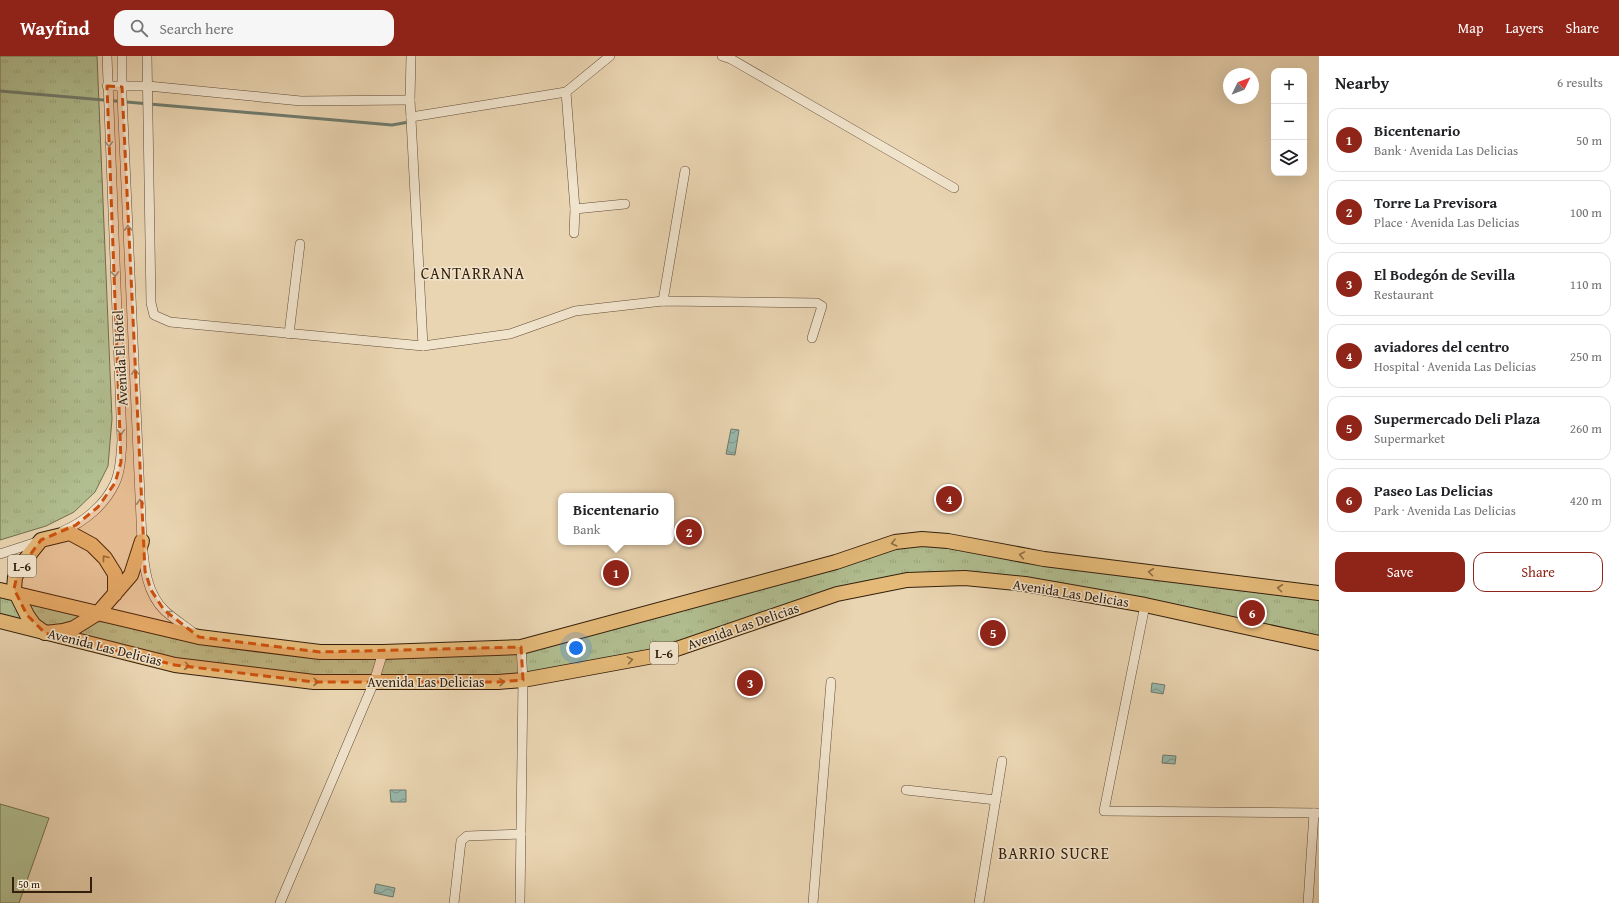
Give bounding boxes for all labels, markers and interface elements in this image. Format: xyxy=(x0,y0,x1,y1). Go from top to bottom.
search box xyxy=(114,10,394,46)
text: Wayfind xyxy=(20,14,90,42)
icon: search xyxy=(128,17,150,39)
text: Search here xyxy=(160,18,234,39)
text: Map xyxy=(1458,18,1484,38)
text: Layers xyxy=(1506,18,1544,38)
text: Share xyxy=(1566,18,1599,38)
north arrow xyxy=(1223,68,1259,104)
map controls xyxy=(1271,68,1307,176)
button: + xyxy=(1271,68,1307,104)
text: Nearby xyxy=(1335,70,1389,95)
text: 6 results xyxy=(1557,73,1603,92)
button: − xyxy=(1271,104,1307,140)
text: Bicentenario xyxy=(1374,120,1460,141)
text: 1 xyxy=(1346,131,1352,150)
text: 50 m xyxy=(1576,131,1602,150)
button: layers xyxy=(1271,140,1307,176)
one-way arrow xyxy=(105,141,114,147)
text: Bank · Avenida Las Delicias xyxy=(1374,141,1518,160)
text: Torre La Previsora xyxy=(1374,192,1497,213)
text: 2 xyxy=(1346,203,1352,222)
text: 100 m xyxy=(1570,203,1602,222)
text: Place · Avenida Las Delicias xyxy=(1374,213,1519,232)
one-way arrow xyxy=(124,225,133,231)
district label: CANTARRANA xyxy=(421,261,525,285)
text: El Bodegón de Sevilla xyxy=(1374,264,1515,285)
one-way arrow xyxy=(111,271,119,277)
text: 3 xyxy=(1346,275,1352,294)
text: 110 m xyxy=(1570,275,1602,294)
text: Restaurant xyxy=(1374,285,1434,304)
street label: Avenida El Hotel xyxy=(107,310,132,406)
text: aviadores del centro xyxy=(1374,336,1509,357)
text: 4 xyxy=(1346,347,1352,366)
text: 250 m xyxy=(1570,347,1602,366)
text: Hospital · Avenida Las Delicias xyxy=(1374,357,1536,376)
one-way arrow xyxy=(130,369,139,375)
text: Supermercado Deli Plaza xyxy=(1374,408,1540,429)
text: 5 xyxy=(1346,419,1352,438)
text: 260 m xyxy=(1570,419,1602,438)
one-way arrow xyxy=(117,429,126,435)
text: Supermarket xyxy=(1374,429,1445,448)
text: Paseo Las Delicias xyxy=(1374,480,1493,501)
pin: 4 xyxy=(936,484,962,514)
text: 6 xyxy=(1346,491,1352,510)
text: 420 m xyxy=(1570,491,1602,510)
popup xyxy=(558,493,674,545)
one-way arrow xyxy=(136,499,145,505)
text: Bicentenario xyxy=(573,499,659,520)
text: Park · Avenida Las Delicias xyxy=(1374,501,1516,520)
pin: 2 xyxy=(676,517,702,547)
text: Bank xyxy=(573,520,600,539)
one-way arrow xyxy=(891,538,897,546)
one-way arrow xyxy=(1019,551,1026,560)
button: Save xyxy=(1335,552,1465,592)
button: Share xyxy=(1473,552,1603,592)
road number: L-6 xyxy=(8,555,36,577)
one-way arrow xyxy=(102,556,109,563)
pin: 1 xyxy=(603,558,629,588)
one-way arrow xyxy=(1148,568,1154,577)
street label: Avenida Las Delicias xyxy=(1012,574,1130,612)
one-way arrow xyxy=(1277,584,1283,593)
street label: Avenida Las Delicias xyxy=(684,597,802,655)
pin: 6 xyxy=(1239,598,1265,628)
one-way arrow xyxy=(166,611,173,618)
pin: 5 xyxy=(980,618,1006,648)
street label: Avenida Las Delicias xyxy=(46,623,164,671)
your location xyxy=(566,638,586,658)
road number: L-6 xyxy=(650,642,678,664)
one-way arrow xyxy=(627,656,634,665)
one-way arrow xyxy=(184,662,190,671)
pin: 3 xyxy=(737,668,763,698)
street label: Avenida Las Delicias xyxy=(367,672,485,692)
one-way arrow xyxy=(313,677,320,686)
one-way arrow xyxy=(499,677,505,686)
district label: BARRIO SUCRE xyxy=(998,841,1110,865)
scale bar xyxy=(12,875,92,894)
text: 50 m xyxy=(18,876,40,892)

